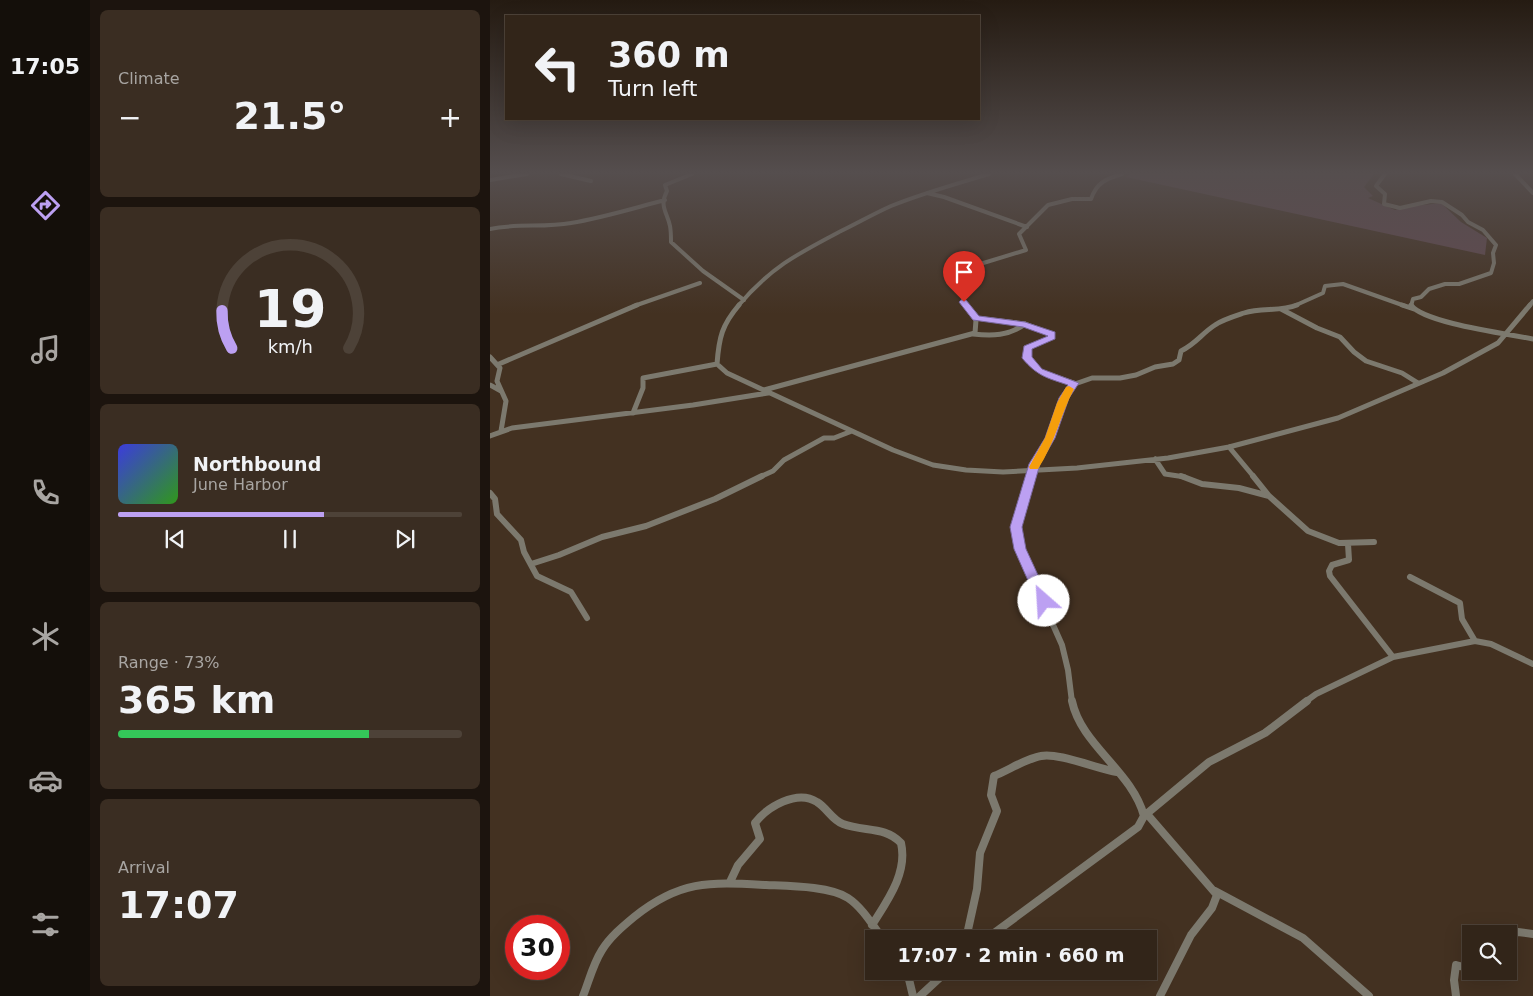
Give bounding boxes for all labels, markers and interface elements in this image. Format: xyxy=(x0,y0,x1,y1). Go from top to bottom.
icon: left xyxy=(525,35,590,100)
text: 360 m xyxy=(608,35,730,75)
text: 17:05 xyxy=(10,54,80,79)
text: Climate xyxy=(118,69,180,88)
text: Turn left xyxy=(608,76,697,101)
text: 21.5° xyxy=(234,94,346,138)
text: − xyxy=(118,101,141,134)
text: + xyxy=(439,101,462,134)
icon: directions xyxy=(28,188,63,223)
pin xyxy=(943,251,985,302)
icon: arrive xyxy=(950,258,978,286)
text: 19 xyxy=(254,279,326,339)
icon: music xyxy=(28,332,63,367)
text: km/h xyxy=(267,336,313,357)
text: Northbound xyxy=(193,453,321,475)
icon: phone xyxy=(28,475,63,510)
text: June Harbor xyxy=(193,475,288,494)
icon: previous xyxy=(161,525,189,553)
icon: pause xyxy=(276,525,304,553)
icon: next xyxy=(391,525,419,553)
position arrow xyxy=(1017,574,1069,626)
icon: climate xyxy=(28,619,63,654)
text: Range · 73% xyxy=(118,653,220,672)
text: 365 km xyxy=(118,678,275,722)
icon: car xyxy=(28,763,63,798)
text: Arrival xyxy=(118,858,170,877)
text: 17:07 xyxy=(118,883,239,927)
icon: filters xyxy=(28,907,63,942)
speed limit sign: 30 xyxy=(505,915,570,980)
map controls xyxy=(1462,925,1517,980)
button: search xyxy=(1462,925,1517,980)
text: 17:07 · 2 min · 660 m xyxy=(897,944,1125,966)

